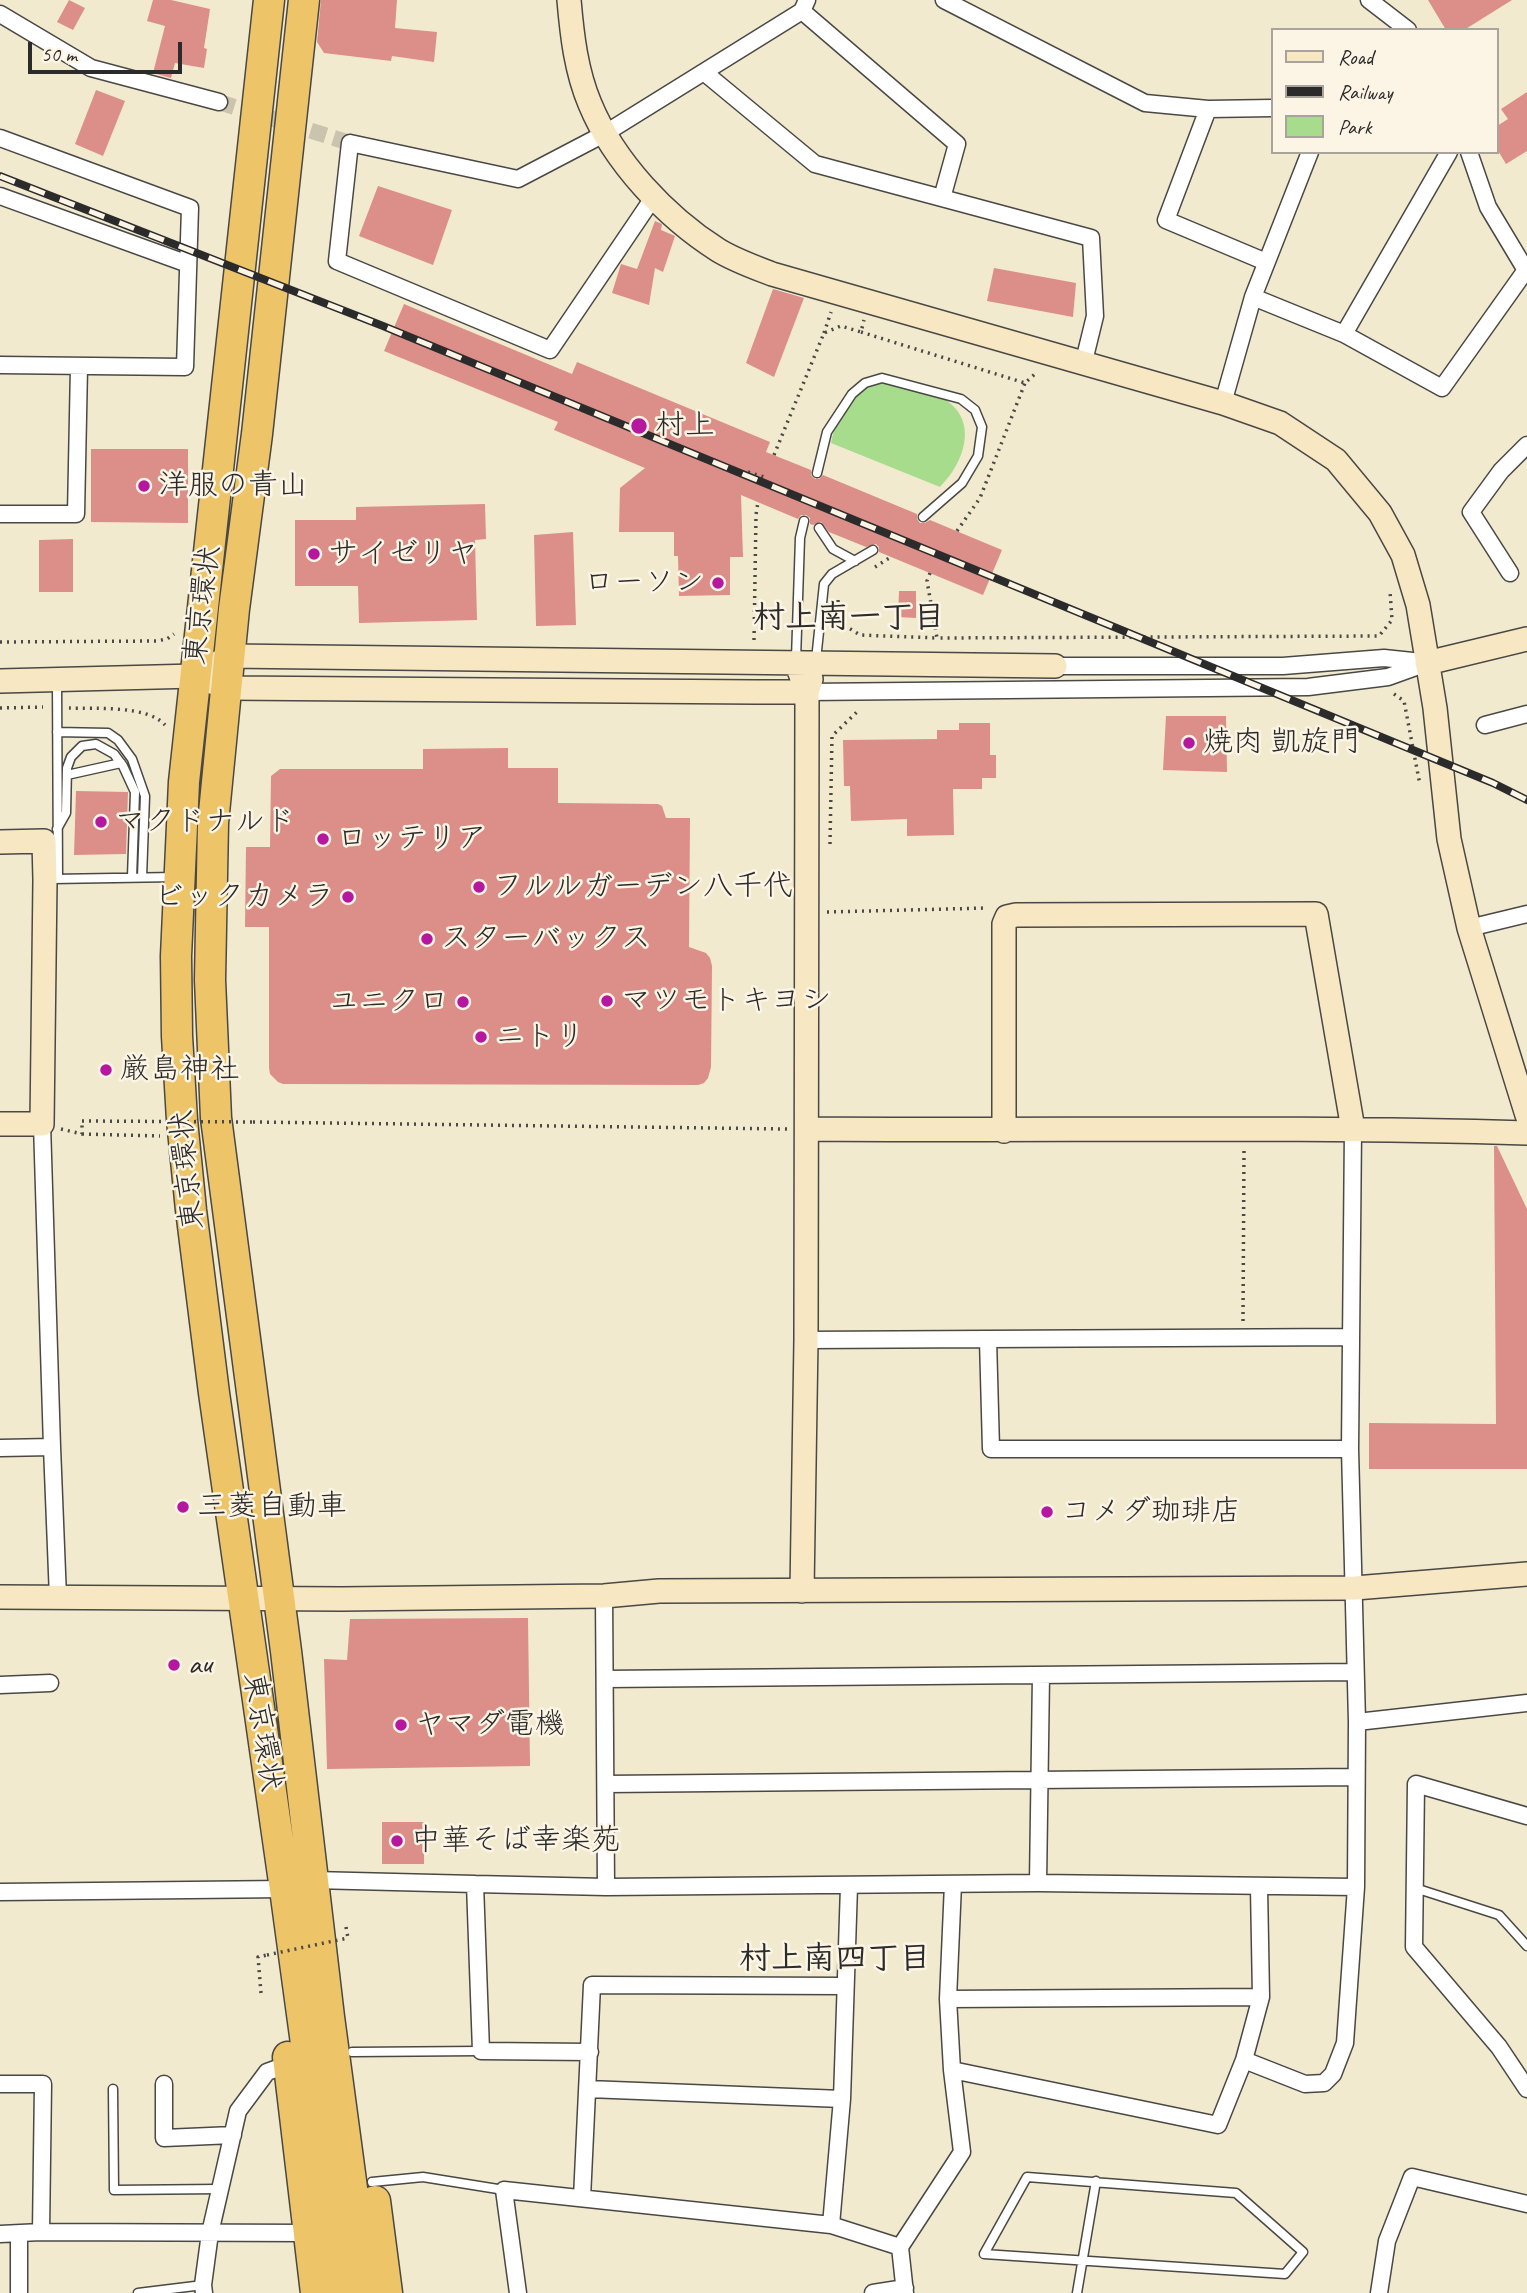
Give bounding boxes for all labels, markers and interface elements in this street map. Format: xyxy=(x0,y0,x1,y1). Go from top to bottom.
scale bar xyxy=(32,28,186,72)
legend xyxy=(1272,28,1499,154)
text: 50 m xyxy=(41,41,77,67)
text: Road xyxy=(1338,44,1373,70)
text: Railway xyxy=(1338,79,1392,105)
text: Park xyxy=(1338,114,1371,140)
place label: 村上 xyxy=(655,408,715,444)
marker: 村上 xyxy=(629,416,649,436)
place label: 洋服の青山 xyxy=(158,468,308,504)
marker: 洋服の青山 xyxy=(136,478,152,494)
place label: サイゼリヤ xyxy=(328,536,478,572)
street label: 東京環状 xyxy=(178,543,228,667)
marker: サイゼリヤ xyxy=(306,546,322,562)
place label: ローソン xyxy=(584,565,704,601)
marker: ローソン xyxy=(710,575,726,591)
district label: 村上南一丁目 xyxy=(753,600,945,638)
place label: 焼肉 凱旋門 xyxy=(1203,725,1360,761)
marker: 焼肉 凱旋門 xyxy=(1181,735,1197,751)
place label: マクドナルド xyxy=(115,804,295,840)
marker: マクドナルド xyxy=(93,814,109,830)
place label: ロッテリア xyxy=(337,821,487,857)
marker: ロッテリア xyxy=(315,831,331,847)
place label: フルルガーデン八千代 xyxy=(493,869,793,905)
place label: ビックカメラ xyxy=(154,879,334,915)
marker: フルルガーデン八千代 xyxy=(471,879,487,895)
marker: ビックカメラ xyxy=(340,889,356,905)
place label: スターバックス xyxy=(441,921,651,957)
marker: スターバックス xyxy=(419,931,435,947)
place label: マツモトキヨシ xyxy=(621,983,831,1019)
place label: ユニクロ xyxy=(329,984,449,1020)
marker: マツモトキヨシ xyxy=(599,993,615,1009)
marker: ユニクロ xyxy=(455,994,471,1010)
place label: ニトリ xyxy=(495,1019,585,1055)
marker: ニトリ xyxy=(473,1029,489,1045)
place label: 厳島神社 xyxy=(120,1052,240,1088)
marker: 厳島神社 xyxy=(98,1062,114,1078)
street label: 東京環状 xyxy=(164,1108,212,1232)
place label: 三菱自動車 xyxy=(197,1489,347,1525)
place label: コメダ珈琲店 xyxy=(1061,1494,1241,1530)
marker: 三菱自動車 xyxy=(175,1499,191,1515)
marker: コメダ珈琲店 xyxy=(1039,1504,1055,1520)
place label: au xyxy=(188,1647,212,1683)
marker: au xyxy=(166,1657,182,1673)
street label: 東京環状 xyxy=(235,1670,289,1794)
place label: ヤマダ電機 xyxy=(415,1707,565,1743)
marker: ヤマダ電機 xyxy=(393,1717,409,1733)
place label: 中華そば幸楽苑 xyxy=(411,1823,621,1859)
marker: 中華そば幸楽苑 xyxy=(389,1833,405,1849)
district label: 村上南四丁目 xyxy=(739,1941,931,1979)

